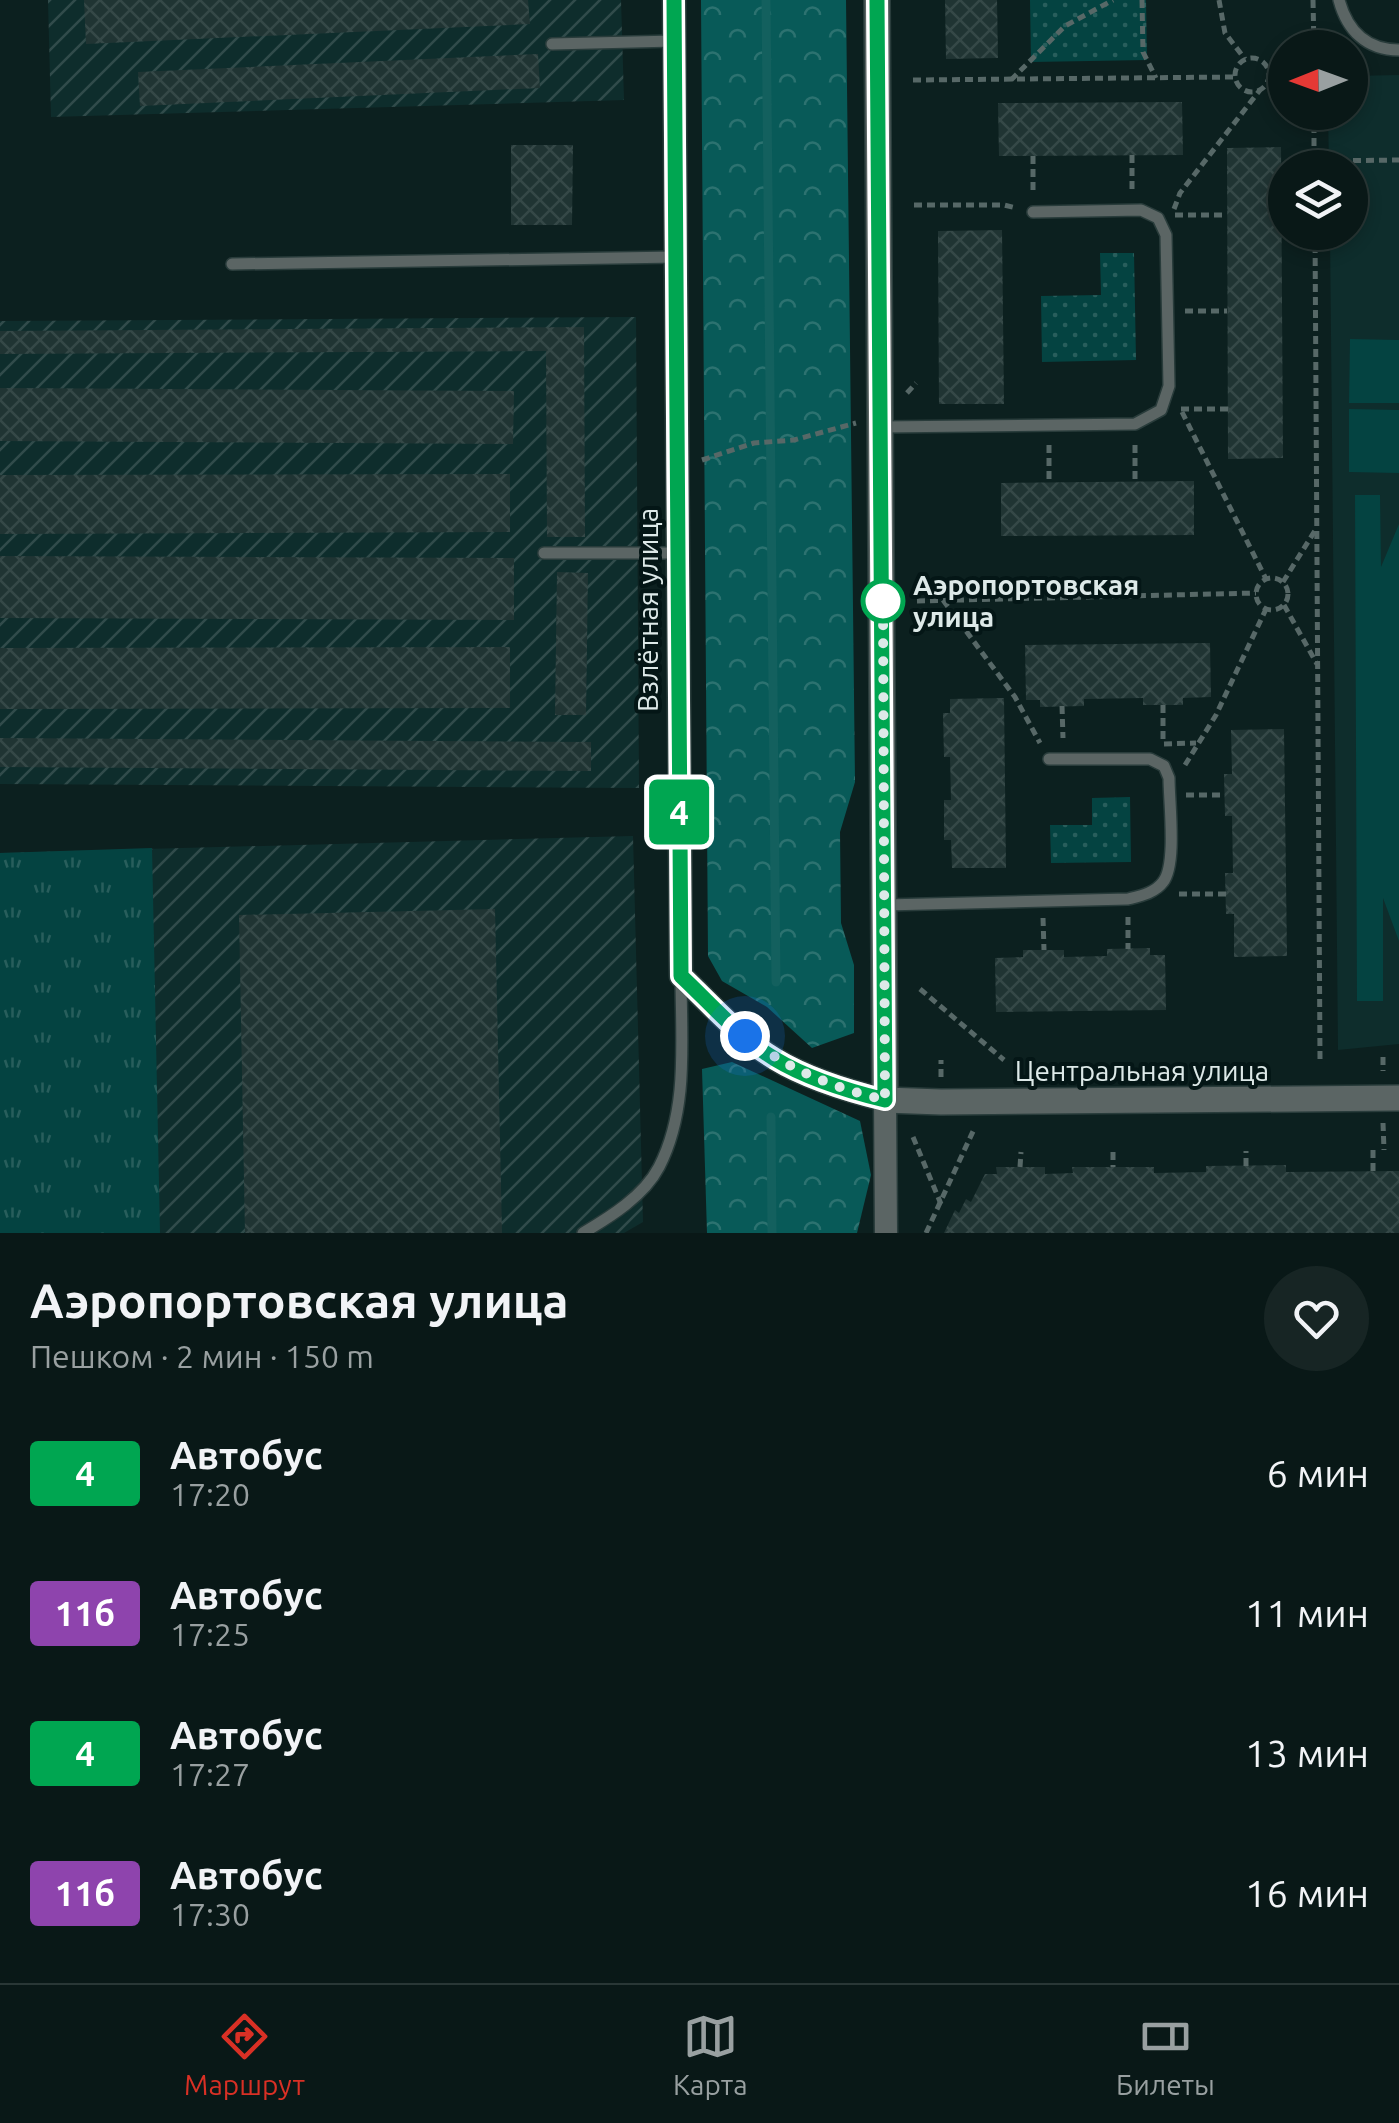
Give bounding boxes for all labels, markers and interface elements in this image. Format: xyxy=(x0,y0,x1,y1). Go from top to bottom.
north arrow xyxy=(1268,30,1368,130)
map controls xyxy=(1268,30,1368,250)
button: layers xyxy=(1268,150,1368,250)
street label: Взлётная улица xyxy=(632,508,663,712)
place label: Аэропортовская улица xyxy=(913,569,1139,632)
marker: Аэропортовская улица xyxy=(862,580,904,622)
line badge: 4 xyxy=(646,780,712,844)
text: 4 xyxy=(669,792,689,832)
your location xyxy=(720,1011,770,1061)
street label: Центральная улица xyxy=(1015,1055,1269,1086)
button: heart xyxy=(1264,1266,1369,1371)
text: Аэропортовская улица xyxy=(30,1273,569,1327)
text: Пешком · 2 мин · 150 m xyxy=(30,1338,374,1374)
text: Автобус xyxy=(170,1434,323,1476)
text: 6 мин xyxy=(1267,1452,1369,1494)
text: 4 xyxy=(75,1453,95,1493)
text: 17:20 xyxy=(170,1476,250,1512)
text: Автобус xyxy=(170,1574,323,1616)
text: 11 мин xyxy=(1245,1592,1369,1634)
text: 11б xyxy=(55,1593,115,1633)
text: 17:25 xyxy=(170,1616,250,1652)
text: Автобус xyxy=(170,1714,323,1756)
text: 13 мин xyxy=(1245,1732,1369,1774)
text: 4 xyxy=(75,1733,95,1773)
text: 17:27 xyxy=(170,1756,250,1792)
text: Автобус xyxy=(170,1854,323,1896)
text: 16 мин xyxy=(1245,1872,1369,1914)
text: 11б xyxy=(55,1873,115,1913)
text: 17:30 xyxy=(170,1896,250,1932)
tab: Маршрут xyxy=(184,2009,305,2100)
tab: Карта xyxy=(673,2009,748,2100)
tab: Билеты xyxy=(1116,2009,1215,2100)

